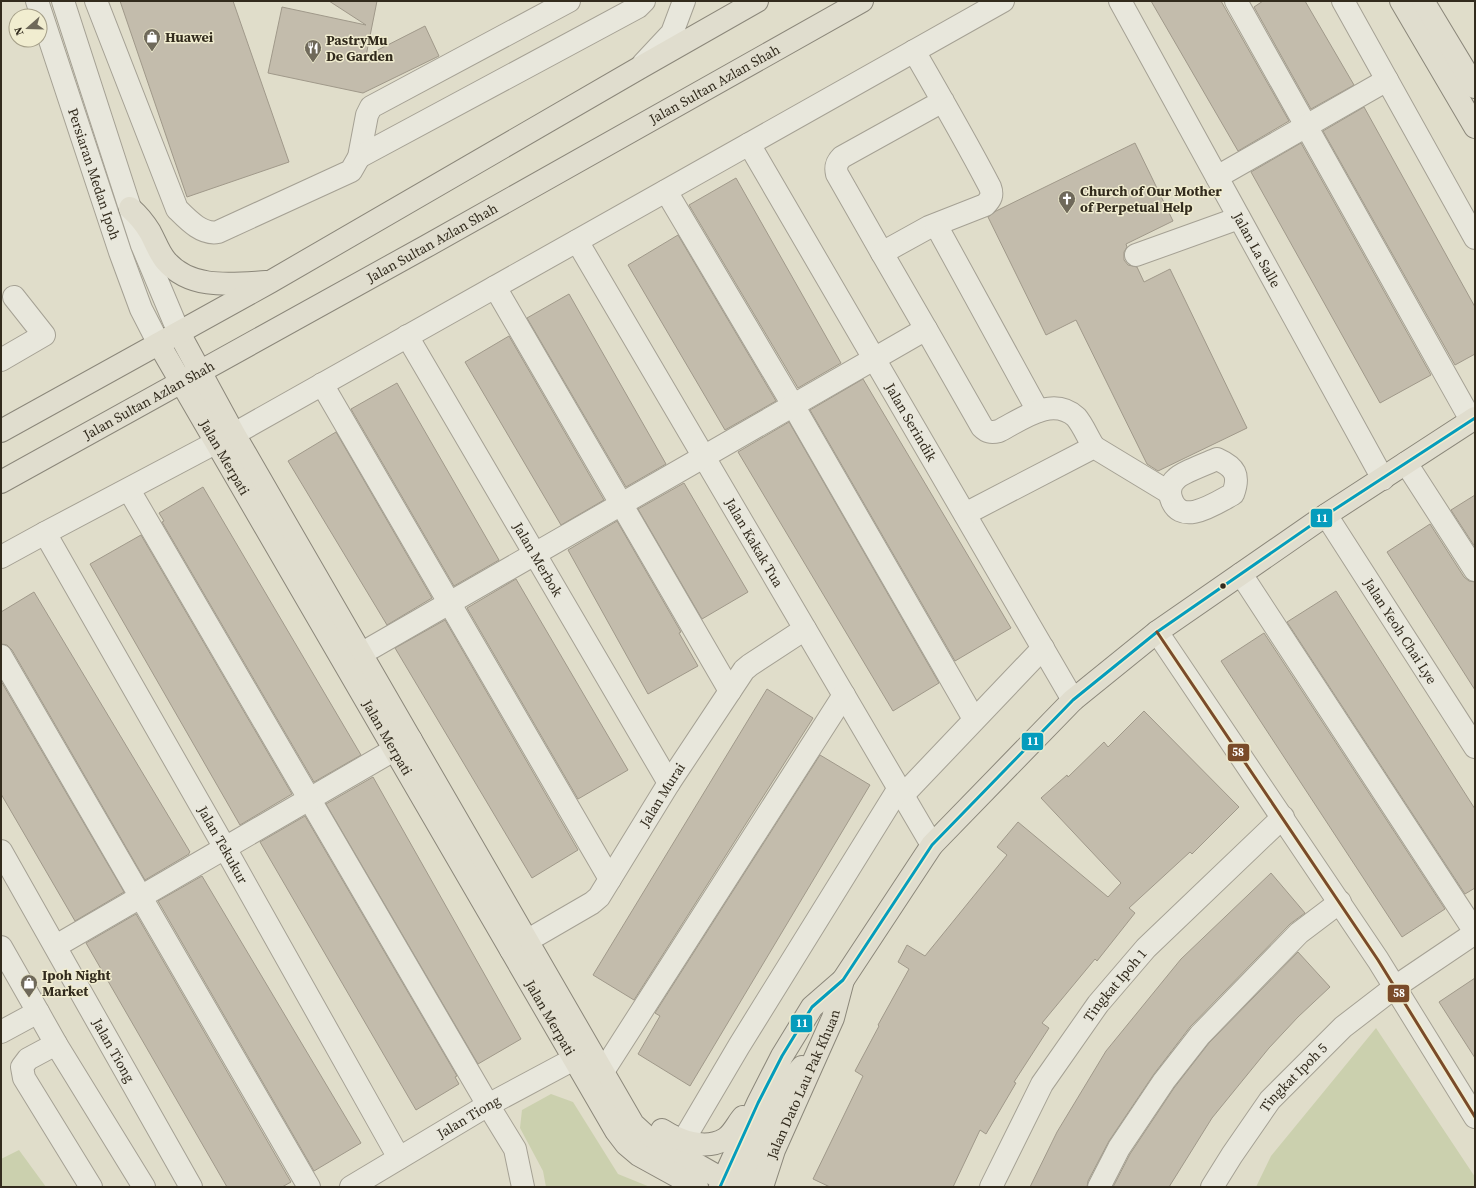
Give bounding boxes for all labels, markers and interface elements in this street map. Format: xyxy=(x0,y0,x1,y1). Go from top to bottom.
north arrow xyxy=(8,8,48,48)
text: N xyxy=(11,25,27,38)
shop icon: Huawei xyxy=(142,27,162,52)
place label: Huawei xyxy=(165,27,214,47)
place label: PastryMu De Garden xyxy=(326,30,394,66)
restaurant icon: PastryMu De Garden xyxy=(303,38,323,63)
street label: Jalan Sultan Azlan Shah xyxy=(645,39,784,129)
street label: Persiaran Medan Ipoh xyxy=(63,105,125,242)
place label: Church of Our Mother of Perpetual Help xyxy=(1080,181,1222,217)
church icon: Church of Our Mother of Perpetual Help xyxy=(1057,189,1077,214)
street label: Jalan Sultan Azlan Shah xyxy=(362,198,501,288)
street label: Jalan La Salle xyxy=(1228,208,1286,291)
street label: Jalan Sultan Azlan Shah xyxy=(79,356,218,445)
street label: Jalan Serindik xyxy=(880,378,942,465)
street label: Jalan Merpati xyxy=(194,415,255,499)
street label: Jalan Kakak Tua xyxy=(720,494,789,592)
line badge: 11 xyxy=(1310,508,1333,528)
text: 11 xyxy=(1316,511,1328,526)
street label: Jalan Merbok xyxy=(508,518,568,601)
street label: Jalan Yeoh Chai Lye xyxy=(1359,573,1442,688)
unlabelled marker xyxy=(1218,581,1228,591)
street label: Jalan Merpati xyxy=(357,695,417,779)
line badge: 11 xyxy=(1021,732,1044,751)
text: 11 xyxy=(1027,734,1039,749)
line badge: 58 xyxy=(1227,743,1250,762)
text: 58 xyxy=(1232,745,1244,760)
street label: Jalan Murai xyxy=(634,759,690,832)
street label: Jalan Tekukur xyxy=(192,801,253,887)
street label: Tingkat Ipoh 1 xyxy=(1079,944,1151,1026)
place label: Ipoh Night Market xyxy=(42,965,112,1001)
shop icon: Ipoh Night Market xyxy=(19,973,39,998)
street label: Jalan Merpati xyxy=(520,975,580,1059)
line badge: 58 xyxy=(1387,984,1410,1003)
text: 58 xyxy=(1393,986,1405,1001)
street label: Jalan Dato Lau Pak Khuan xyxy=(761,1007,845,1163)
street label: Jalan Tiong xyxy=(87,1014,140,1086)
line badge: 11 xyxy=(790,1014,813,1033)
text: 11 xyxy=(796,1016,808,1031)
street label: Tingkat Ipoh 5 xyxy=(1255,1038,1332,1116)
street label: Jalan Tiong xyxy=(432,1090,504,1144)

